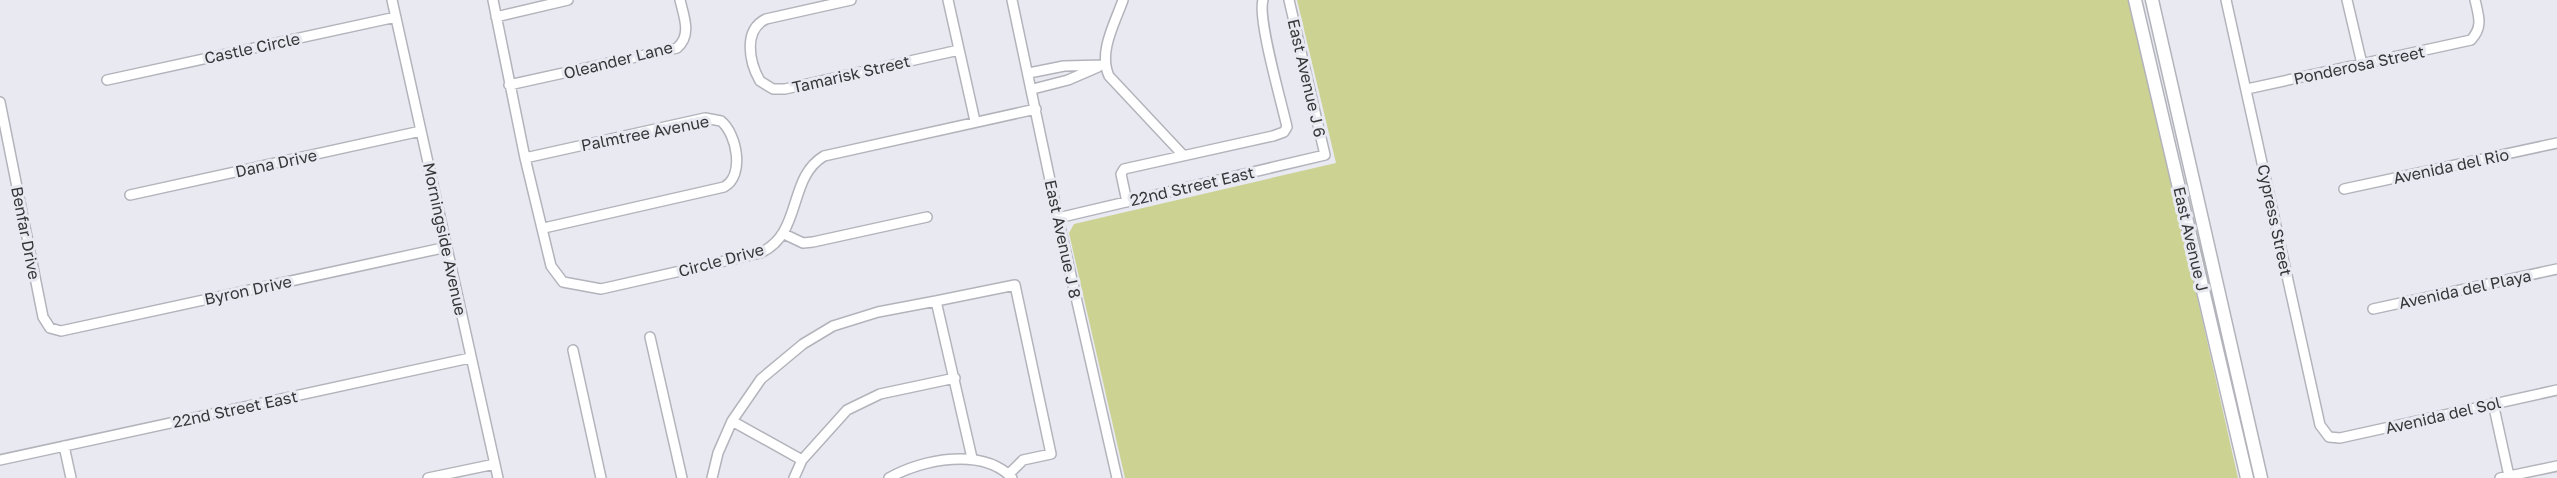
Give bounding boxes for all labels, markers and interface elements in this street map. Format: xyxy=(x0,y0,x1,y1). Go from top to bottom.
street label: East Avenue J 6 xyxy=(1284,17,1330,139)
street label: Castle Circle xyxy=(202,28,302,68)
street label: Oleander Lane xyxy=(561,37,675,83)
street label: Ponderosa Street xyxy=(2292,41,2426,89)
street label: Tamarisk Street xyxy=(790,51,912,97)
street label: Palmtree Avenue xyxy=(579,111,711,155)
street label: Avenida del Rio xyxy=(2391,144,2511,188)
street label: Dana Drive xyxy=(233,145,319,181)
street label: Morningside Avenue xyxy=(419,161,471,317)
street label: 22nd Street East xyxy=(1128,162,1256,210)
street label: Cypress Street xyxy=(2253,162,2297,278)
street label: East Avenue J 8 xyxy=(1041,178,1085,300)
street label: Benfar Drive xyxy=(7,185,45,281)
street label: East Avenue J xyxy=(2169,185,2213,293)
street label: Circle Drive xyxy=(676,239,766,281)
street label: Avenida del Playa xyxy=(2397,265,2533,313)
street label: Byron Drive xyxy=(203,271,293,309)
street label: 22nd Street East xyxy=(171,386,299,432)
street label: Avenida del Sol xyxy=(2383,392,2503,438)

